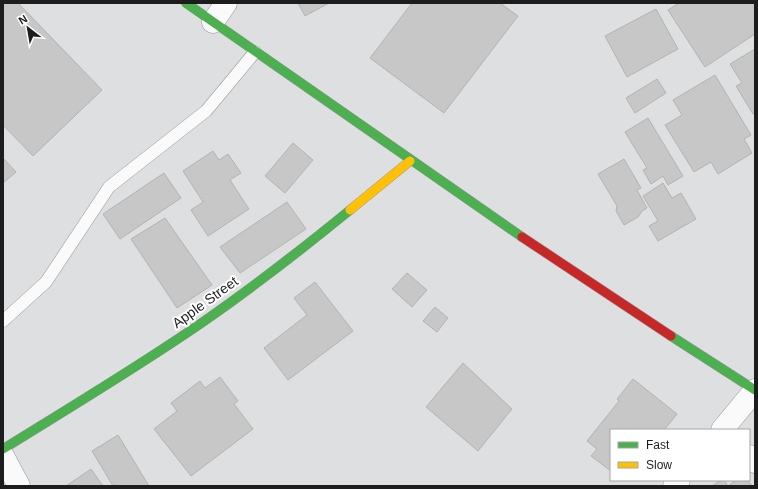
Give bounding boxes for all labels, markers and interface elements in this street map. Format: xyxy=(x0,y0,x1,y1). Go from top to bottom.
north arrow xyxy=(8,8,48,48)
text: N xyxy=(16,12,29,27)
street label: Apple Street xyxy=(169,273,241,331)
legend xyxy=(610,429,750,481)
text: Fast xyxy=(646,438,670,452)
text: Slow xyxy=(646,458,672,472)

